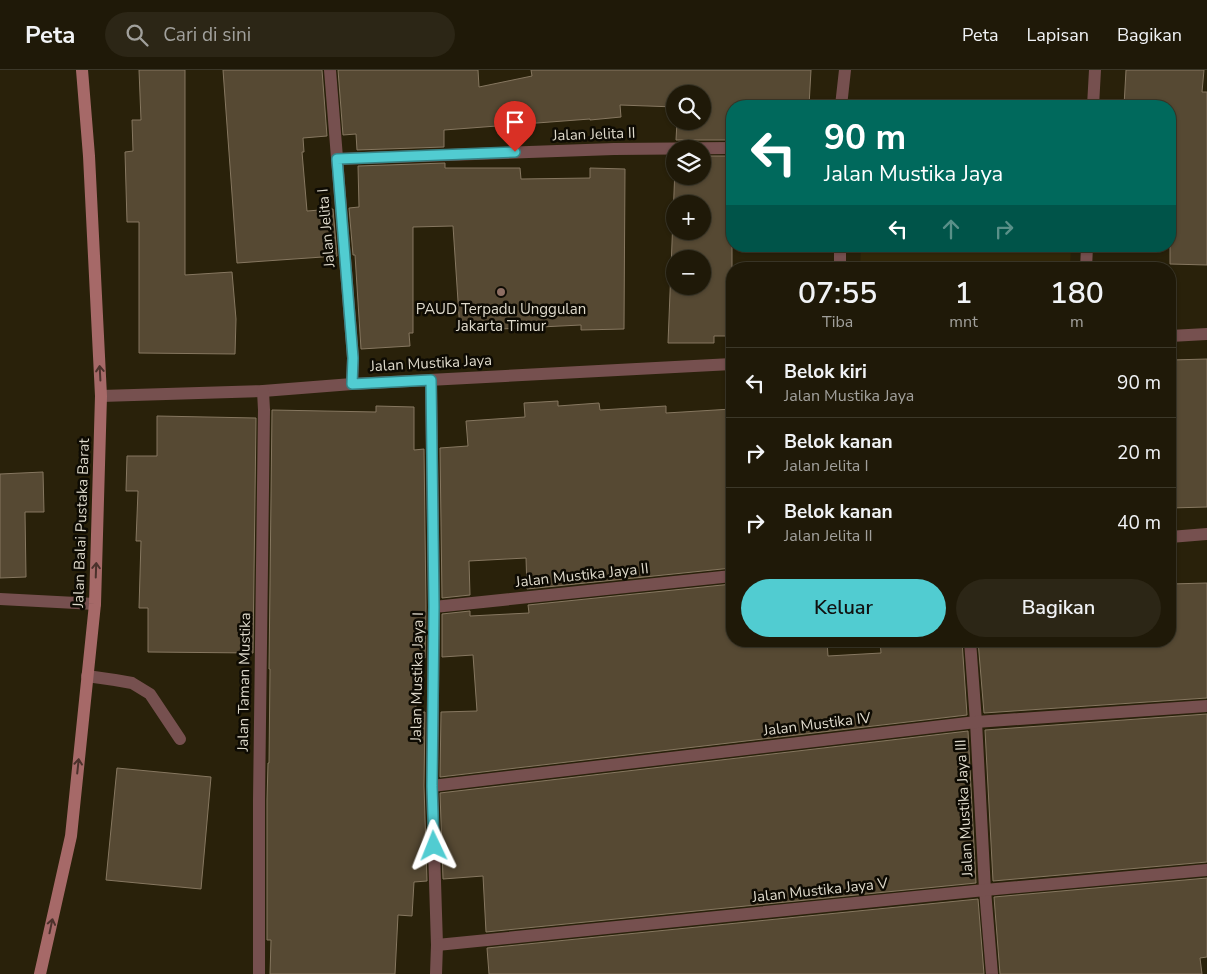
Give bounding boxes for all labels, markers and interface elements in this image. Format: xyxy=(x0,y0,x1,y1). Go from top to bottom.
search box xyxy=(105,12,455,57)
text: Peta xyxy=(25,19,75,51)
icon: search xyxy=(123,21,151,49)
text: Cari di sini xyxy=(163,22,251,48)
text: Peta xyxy=(962,23,998,47)
text: Lapisan xyxy=(1026,23,1089,47)
text: Bagikan xyxy=(1117,23,1182,47)
map controls xyxy=(666,85,711,295)
button: search xyxy=(666,85,711,130)
pin xyxy=(494,101,536,152)
icon: arrive xyxy=(501,108,529,136)
text: 90 m xyxy=(824,114,906,161)
icon: left xyxy=(741,120,806,185)
street label: Jalan Jelita II xyxy=(551,123,636,145)
button: layers xyxy=(666,140,711,185)
text: Jalan Mustika Jaya xyxy=(824,159,1003,189)
street label: Jalan Jelita I xyxy=(313,188,340,269)
button: + xyxy=(666,195,711,240)
icon: left xyxy=(884,215,912,243)
icon: ahead xyxy=(937,215,965,243)
icon: right xyxy=(990,215,1018,243)
button: − xyxy=(666,250,711,295)
text: 07:55 xyxy=(798,273,877,314)
text: 1 xyxy=(955,273,973,314)
text: 180 xyxy=(1050,273,1104,314)
marker: PAUD Terpadu Unggulan Jakarta Timur xyxy=(495,286,507,298)
place label: PAUD Terpadu Unggulan Jakarta Timur xyxy=(416,299,586,336)
text: Tiba xyxy=(822,311,853,333)
text: mnt xyxy=(949,311,978,333)
text: m xyxy=(1070,311,1084,333)
street label: Jalan Mustika Jaya xyxy=(368,350,493,376)
text: Belok kiri xyxy=(784,359,867,385)
one-way arrow xyxy=(96,365,105,381)
icon: left xyxy=(741,369,769,397)
text: 90 m xyxy=(1117,370,1161,396)
text: Jalan Mustika Jaya xyxy=(784,385,914,407)
text: Belok kanan xyxy=(784,429,893,455)
street label: Jalan Balai Pustaka Barat xyxy=(68,437,94,609)
icon: right xyxy=(741,439,769,467)
text: 20 m xyxy=(1117,440,1161,466)
text: Jalan Jelita I xyxy=(784,455,869,477)
text: Belok kanan xyxy=(784,499,893,525)
icon: right xyxy=(741,509,769,537)
text: 40 m xyxy=(1117,510,1161,536)
text: Jalan Jelita II xyxy=(784,525,873,547)
street label: Jalan Mustika Jaya II xyxy=(513,558,650,592)
one-way arrow xyxy=(92,562,101,578)
button: Keluar xyxy=(741,579,946,637)
button: Bagikan xyxy=(956,579,1161,637)
street label: Jalan Taman Mustika xyxy=(233,612,255,753)
street label: Jalan Mustika Jaya I xyxy=(406,612,428,743)
street label: Jalan Mustika IV xyxy=(761,707,873,741)
street label: Jalan Mustika Jaya III xyxy=(950,739,978,878)
one-way arrow xyxy=(73,759,83,775)
position arrow xyxy=(407,819,459,871)
street label: Jalan Mustika Jaya V xyxy=(750,873,890,907)
one-way arrow xyxy=(47,919,56,935)

